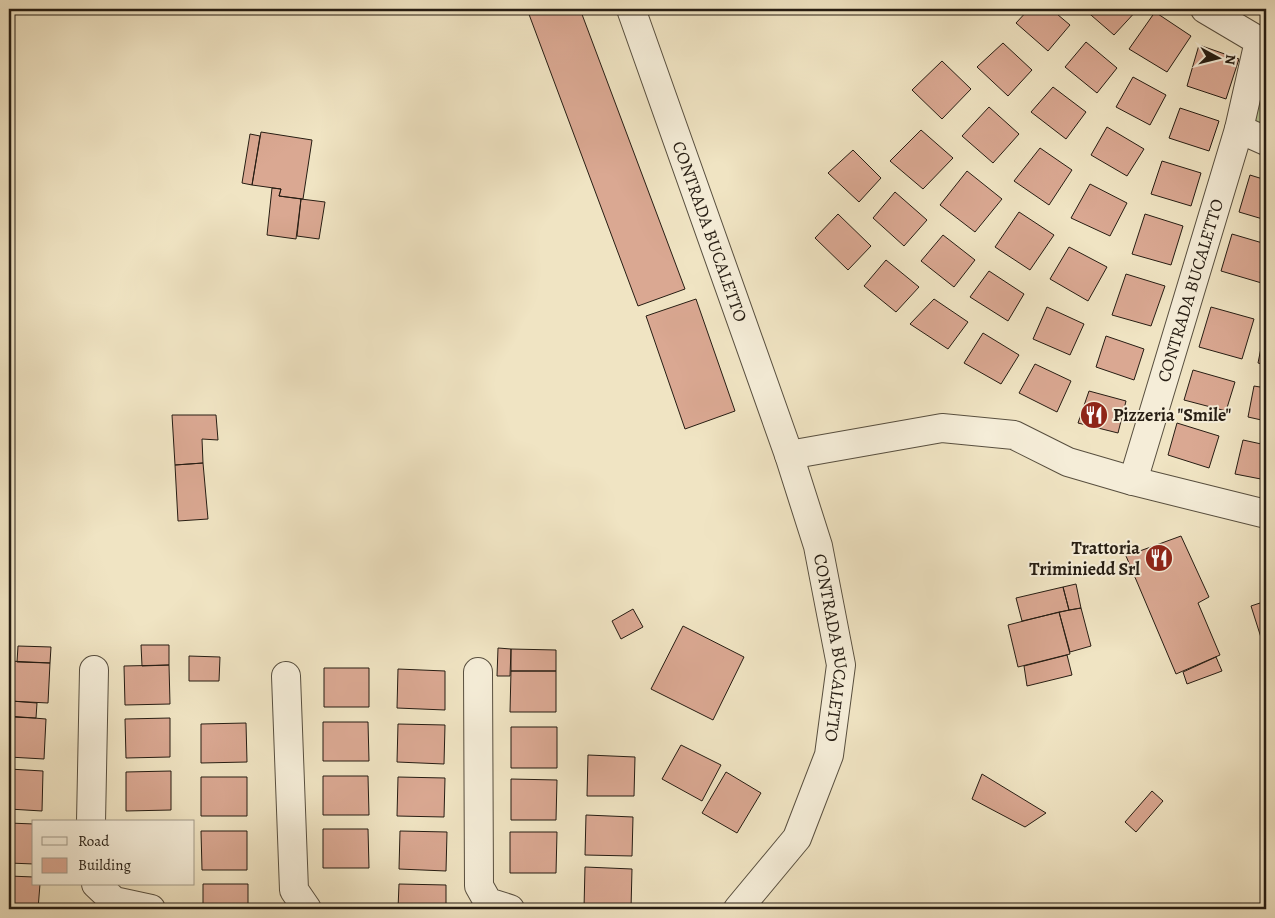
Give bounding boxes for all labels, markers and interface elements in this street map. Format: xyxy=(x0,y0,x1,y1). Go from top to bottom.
north arrow xyxy=(1192,32,1242,82)
text: N xyxy=(1220,53,1240,66)
street label: CONTRADA BUCALETTO xyxy=(667,138,753,325)
street label: CONTRADA BUCALETTO xyxy=(1151,196,1229,385)
restaurant icon: Pizzeria "Smile" xyxy=(1079,400,1109,430)
place label: Pizzeria "Smile" xyxy=(1113,403,1232,427)
place label: Trattoria Triminiedd Srl xyxy=(1029,536,1140,581)
restaurant icon: Trattoria Triminiedd Srl xyxy=(1144,543,1174,573)
street label: CONTRADA BUCALETTO xyxy=(808,552,854,743)
legend xyxy=(32,820,195,886)
text: Road xyxy=(78,831,110,851)
text: Building xyxy=(78,855,131,875)

